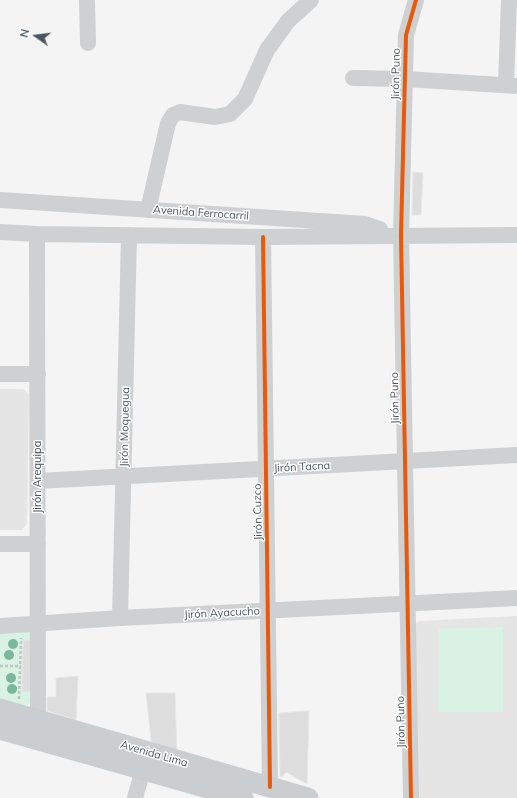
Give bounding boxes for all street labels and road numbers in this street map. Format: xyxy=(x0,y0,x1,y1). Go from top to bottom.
street label: Jirón Puno xyxy=(389,48,403,100)
street label: Avenida Ferrocarril xyxy=(153,203,249,223)
street label: Jirón Puno xyxy=(388,372,402,424)
street label: Jirón Moquegua xyxy=(118,387,132,467)
street label: Jirón Arequipa xyxy=(31,441,45,513)
street label: Jirón Tacna xyxy=(273,459,331,475)
street label: Jirón Cuzco xyxy=(251,484,265,540)
street label: Jirón Ayacucho xyxy=(184,604,260,622)
street label: Jirón Puno xyxy=(394,696,408,748)
street label: Avenida Lima xyxy=(119,738,189,770)

